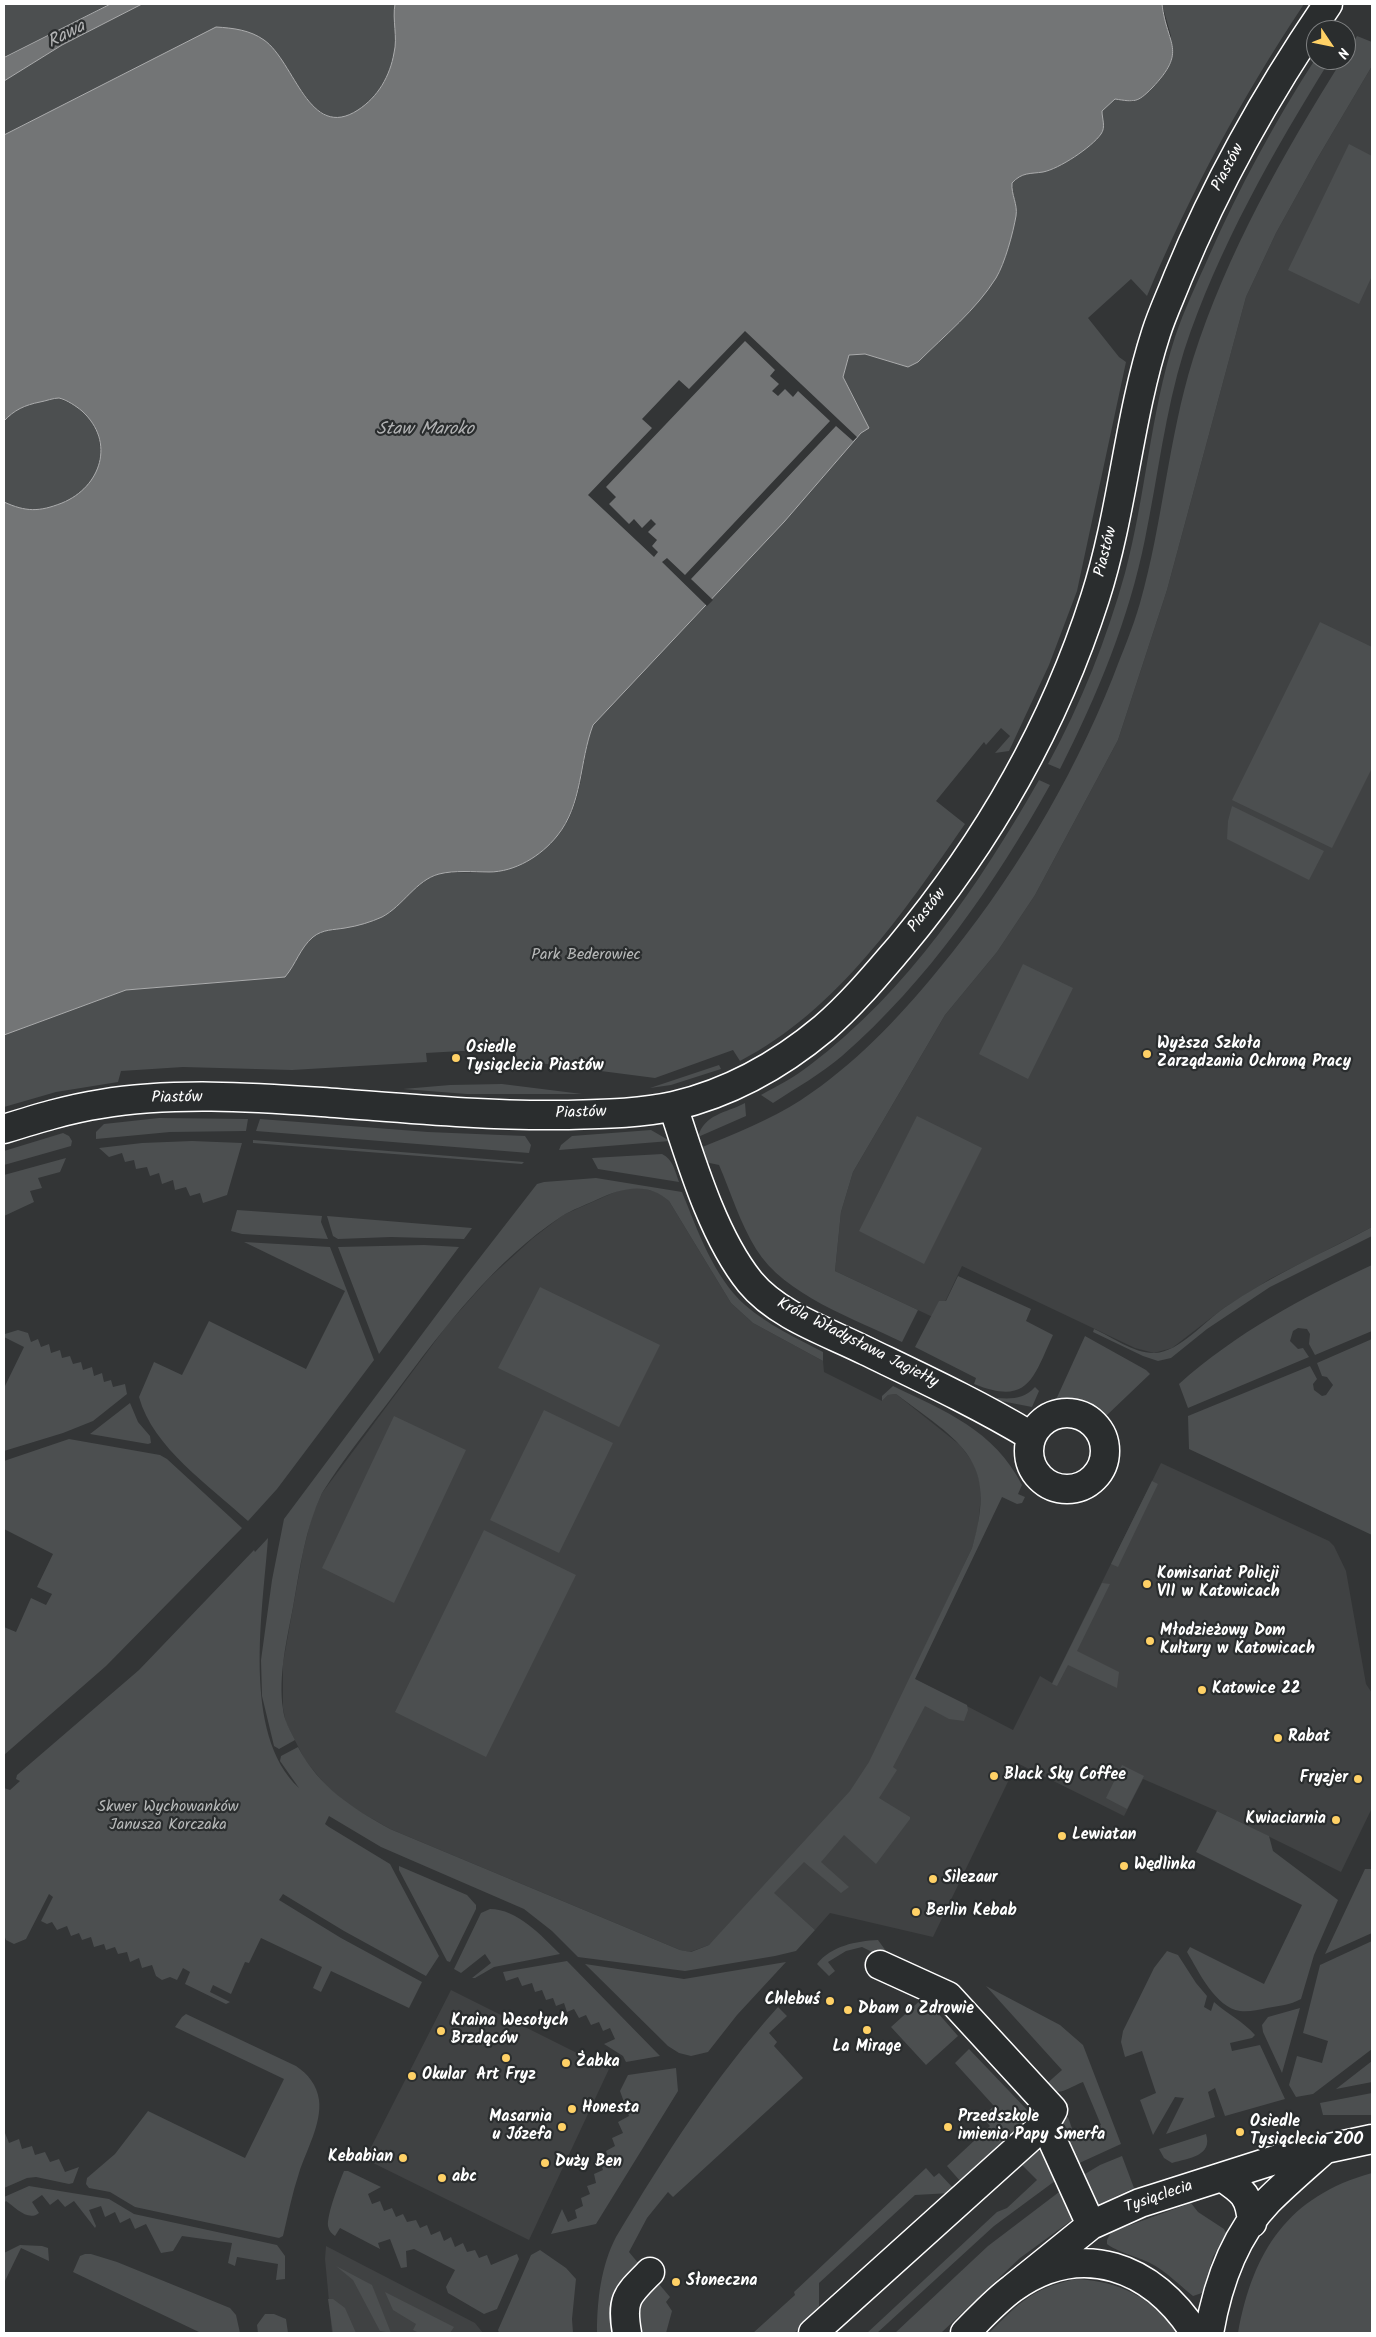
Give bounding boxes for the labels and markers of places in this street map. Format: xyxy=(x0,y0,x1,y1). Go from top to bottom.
place label: Wyższa Szkoła Zarządzania Ochroną Pracy xyxy=(1157,1035,1351,1073)
place label: Osiedle Tysiąclecia Piastów xyxy=(466,1039,604,1077)
marker: Wyższa Szkoła Zarządzania Ochroną Pracy xyxy=(1141,1048,1153,1060)
marker: Osiedle Tysiąclecia Piastów xyxy=(450,1052,462,1064)
place label: Komisariat Policji VII w Katowicach xyxy=(1157,1565,1280,1603)
marker: Komisariat Policji VII w Katowicach xyxy=(1141,1578,1153,1590)
place label: Młodzieżowy Dom Kultury w Katowicach xyxy=(1160,1622,1315,1660)
marker: Młodzieżowy Dom Kultury w Katowicach xyxy=(1144,1635,1156,1647)
place label: Katowice 22 xyxy=(1212,1680,1300,1700)
marker: Katowice 22 xyxy=(1196,1684,1208,1696)
place label: Rabat xyxy=(1288,1728,1330,1748)
marker: Rabat xyxy=(1272,1732,1284,1744)
place label: Black Sky Coffee xyxy=(1004,1766,1126,1786)
place label: Fryzjer xyxy=(1300,1769,1348,1789)
marker: Black Sky Coffee xyxy=(988,1770,1000,1782)
marker: Fryzjer xyxy=(1352,1773,1364,1785)
place label: Kwiaciarnia xyxy=(1246,1810,1326,1830)
marker: Kwiaciarnia xyxy=(1330,1814,1342,1826)
place label: Lewiatan xyxy=(1072,1826,1136,1846)
marker: Lewiatan xyxy=(1056,1830,1068,1842)
place label: Wędlinka xyxy=(1134,1856,1196,1876)
marker: Wędlinka xyxy=(1118,1860,1130,1872)
place label: Silezaur xyxy=(943,1869,997,1889)
marker: Silezaur xyxy=(927,1873,939,1885)
place label: Berlin Kebab xyxy=(926,1902,1017,1922)
marker: Berlin Kebab xyxy=(910,1906,922,1918)
place label: Chlebuś xyxy=(765,1991,820,2011)
marker: Chlebuś xyxy=(824,1995,836,2007)
place label: Dbam o Zdrowie xyxy=(858,2000,974,2020)
marker: Dbam o Zdrowie xyxy=(842,2004,854,2016)
place label: Kraina Wesołych Brzdąców xyxy=(451,2012,568,2050)
marker: La Mirage xyxy=(861,2024,873,2036)
marker: Kraina Wesołych Brzdąców xyxy=(435,2025,447,2037)
place label: La Mirage xyxy=(833,2038,901,2058)
marker: Art Fryz xyxy=(500,2052,512,2064)
place label: Żabka xyxy=(576,2053,620,2073)
marker: Żabka xyxy=(560,2057,572,2069)
place label: Okular xyxy=(422,2066,466,2086)
place label: Art Fryz xyxy=(476,2066,536,2086)
marker: Okular xyxy=(406,2070,418,2082)
place label: Honesta xyxy=(582,2099,639,2119)
marker: Honesta xyxy=(566,2103,578,2115)
place label: Masarnia u Józefa xyxy=(489,2108,552,2146)
place label: Przedszkole imienia Papy Smerfa xyxy=(958,2108,1105,2146)
place label: Osiedle Tysiąclecia ZOO xyxy=(1250,2113,1363,2151)
marker: Masarnia u Józefa xyxy=(556,2121,568,2133)
marker: Przedszkole imienia Papy Smerfa xyxy=(942,2121,954,2133)
marker: Osiedle Tysiąclecia ZOO xyxy=(1234,2126,1246,2138)
place label: Kebabian xyxy=(328,2148,393,2168)
marker: Kebabian xyxy=(397,2152,409,2164)
place label: Duży Ben xyxy=(555,2153,622,2173)
marker: Duży Ben xyxy=(539,2157,551,2169)
place label: abc xyxy=(452,2168,477,2188)
marker: abc xyxy=(436,2172,448,2184)
place label: Słoneczna xyxy=(686,2272,757,2292)
marker: Słoneczna xyxy=(670,2276,682,2288)

